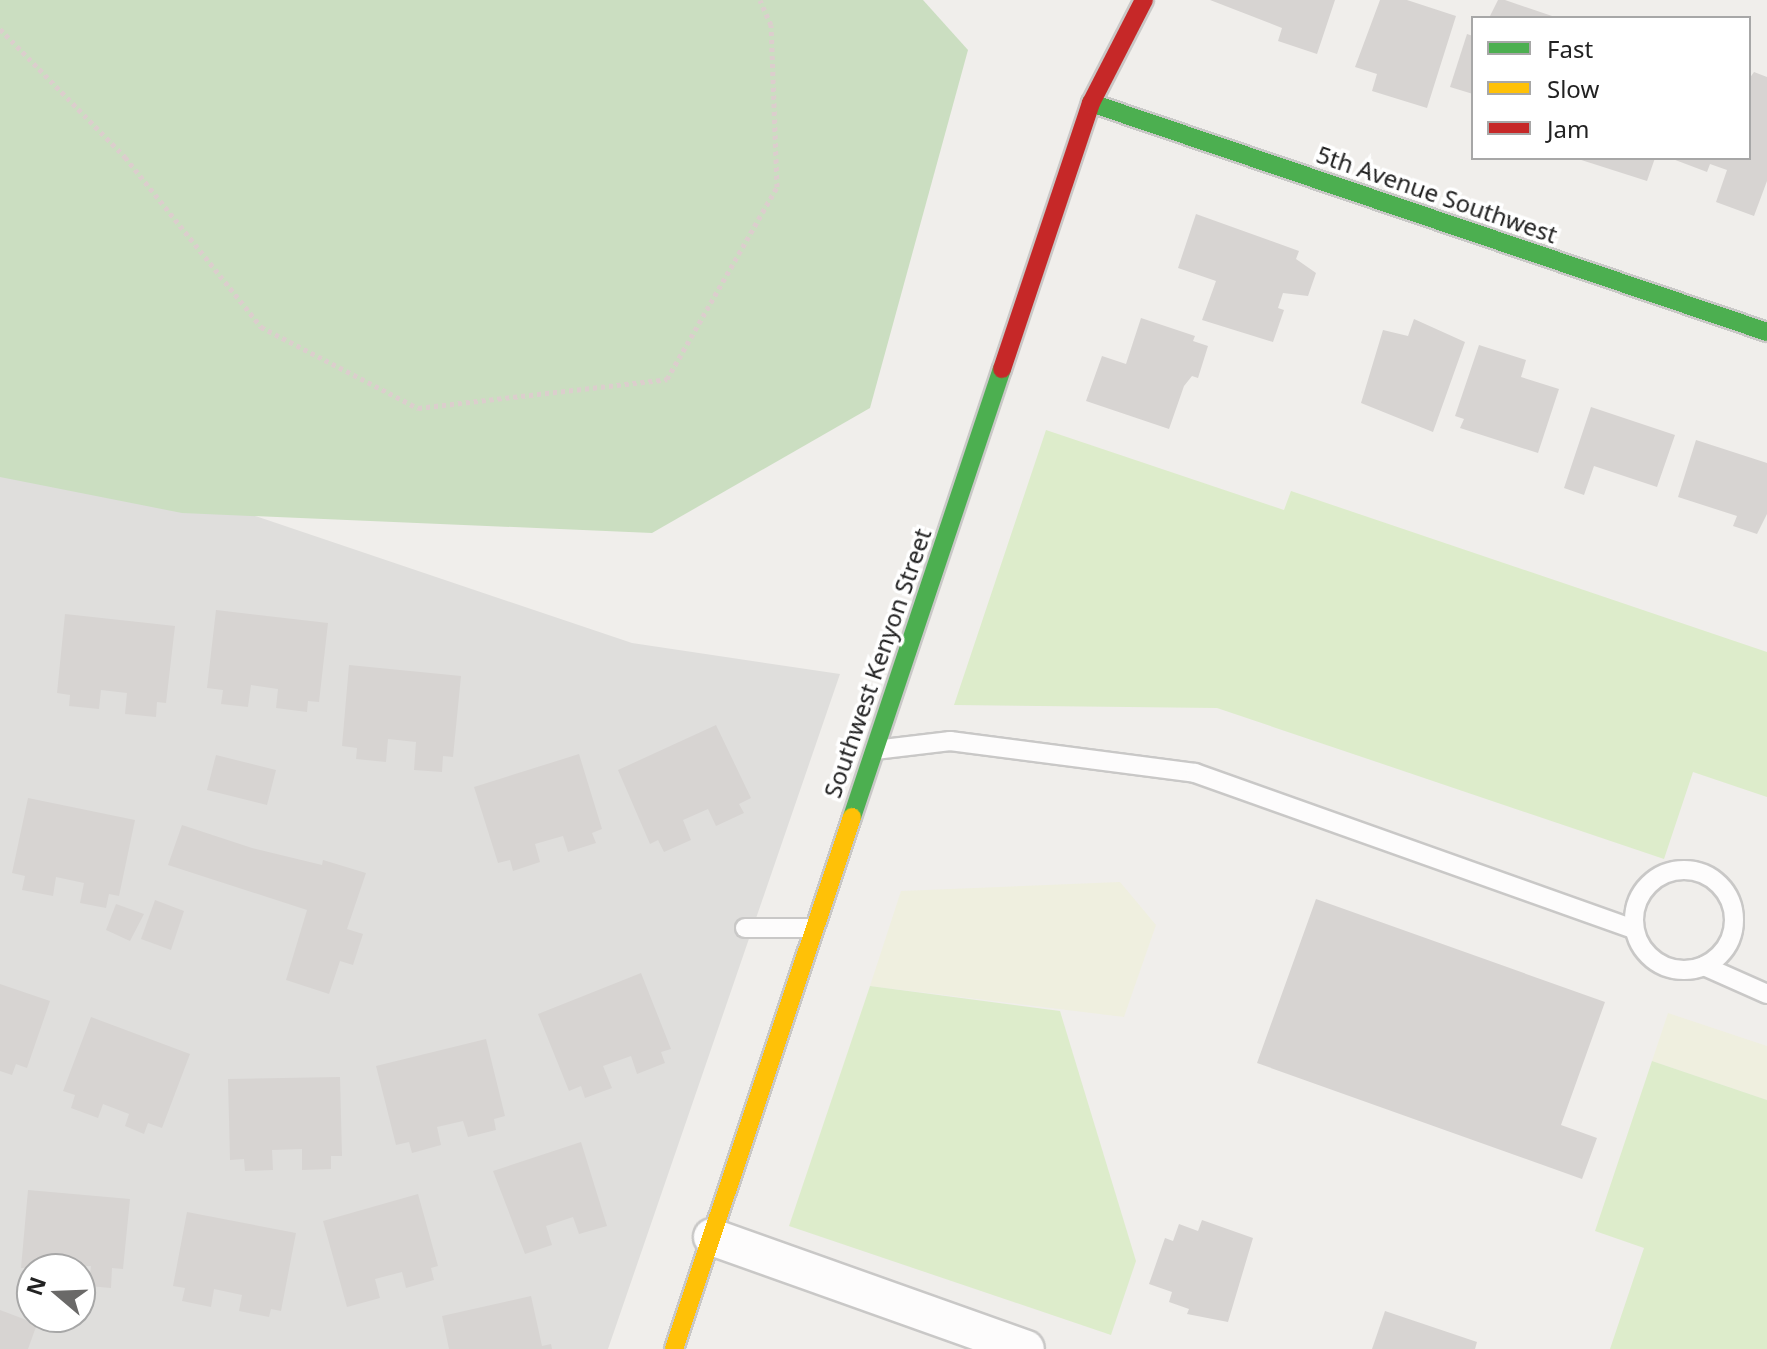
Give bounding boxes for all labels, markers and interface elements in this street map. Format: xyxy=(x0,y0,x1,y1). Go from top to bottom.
legend xyxy=(1471,16,1751,160)
text: Fast xyxy=(1547,32,1593,65)
text: Slow xyxy=(1547,72,1599,105)
text: Jam xyxy=(1547,112,1589,145)
street label: 5th Avenue Southwest xyxy=(1313,139,1561,249)
street label: Southwest Kenyon Street xyxy=(817,525,937,801)
north arrow xyxy=(16,1253,96,1333)
text: N xyxy=(18,1273,52,1299)

